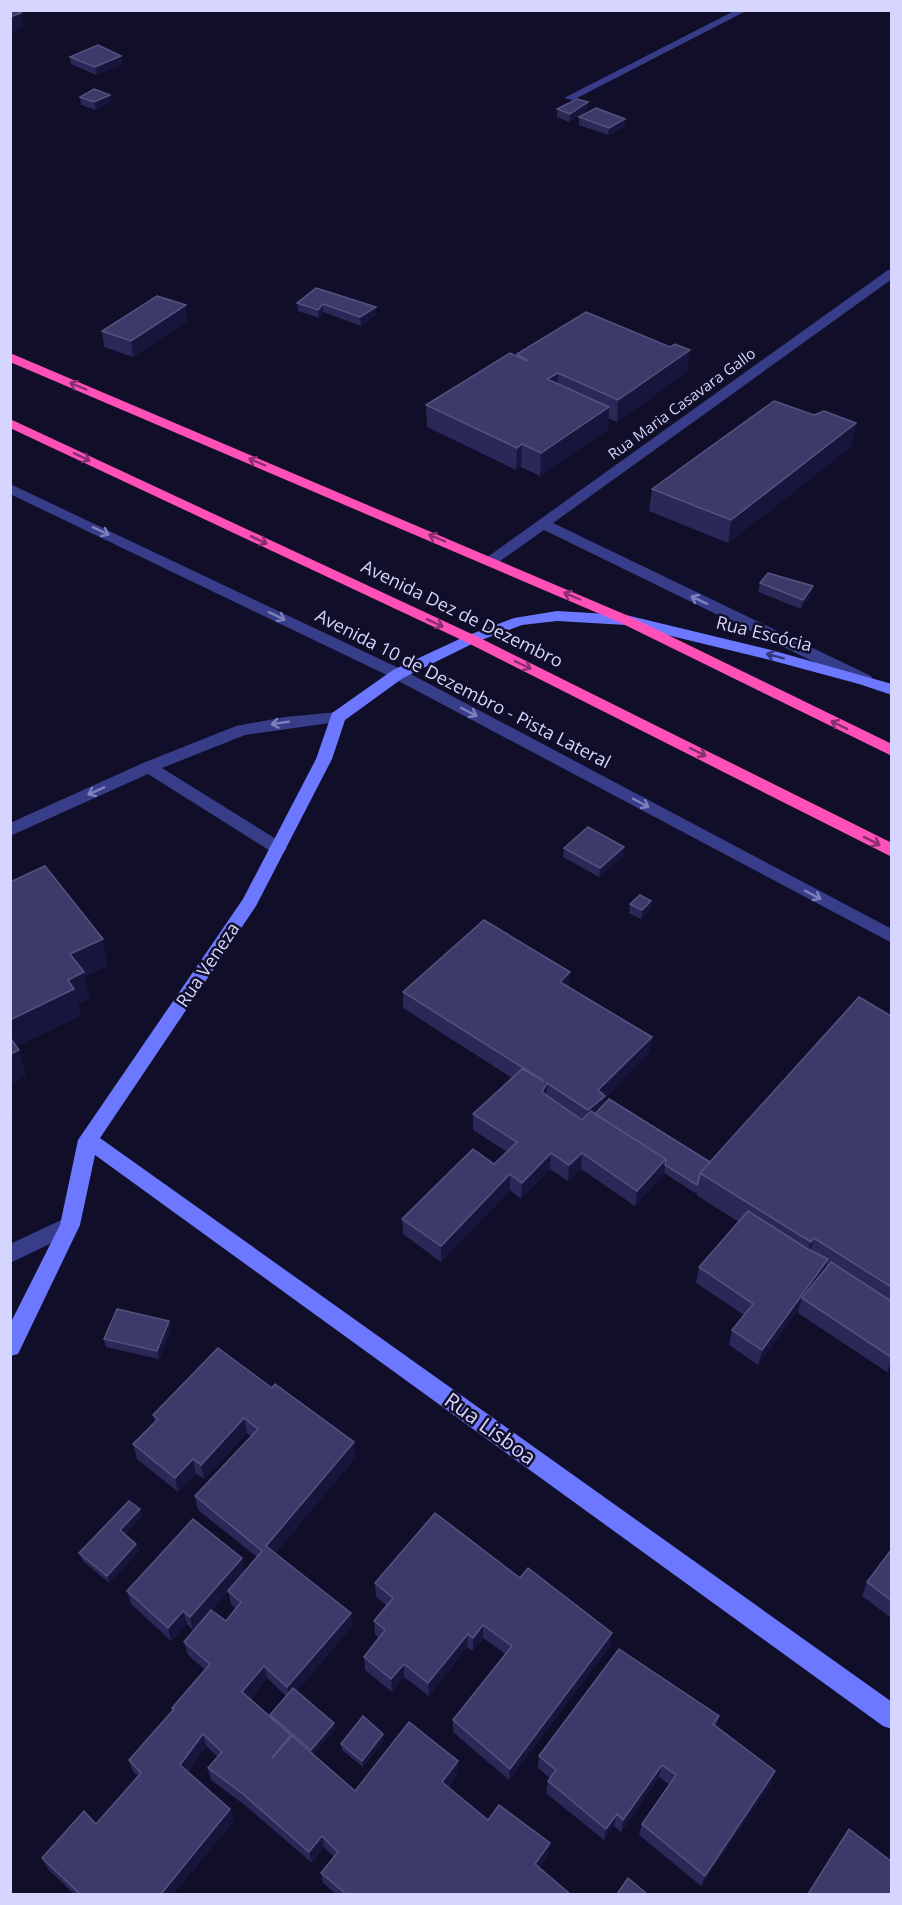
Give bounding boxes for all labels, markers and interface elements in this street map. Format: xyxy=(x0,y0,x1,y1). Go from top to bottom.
street label: Rua Maria Casavara Gallo xyxy=(604,343,759,464)
one-way arrow xyxy=(69,380,87,391)
one-way arrow xyxy=(73,451,91,463)
one-way arrow xyxy=(249,456,267,467)
one-way arrow xyxy=(92,526,110,538)
one-way arrow xyxy=(428,532,446,543)
one-way arrow xyxy=(249,534,267,546)
street label: Avenida Dez de Dezembro xyxy=(358,554,567,672)
one-way arrow xyxy=(564,590,582,601)
one-way arrow xyxy=(690,593,708,605)
street label: Avenida 10 de Dezembro - Pista Lateral xyxy=(312,603,615,773)
one-way arrow xyxy=(267,610,285,622)
street label: Rua Escócia xyxy=(714,610,815,657)
one-way arrow xyxy=(426,617,444,629)
one-way arrow xyxy=(766,650,785,661)
one-way arrow xyxy=(514,660,532,672)
one-way arrow xyxy=(459,707,477,718)
one-way arrow xyxy=(271,718,291,729)
one-way arrow xyxy=(830,718,848,730)
one-way arrow xyxy=(689,746,707,758)
one-way arrow xyxy=(87,786,105,797)
one-way arrow xyxy=(631,798,649,810)
one-way arrow xyxy=(862,835,880,847)
one-way arrow xyxy=(803,890,821,901)
street label: Rua Veneza xyxy=(170,917,244,1011)
street label: Rua Lisboa xyxy=(439,1386,542,1471)

